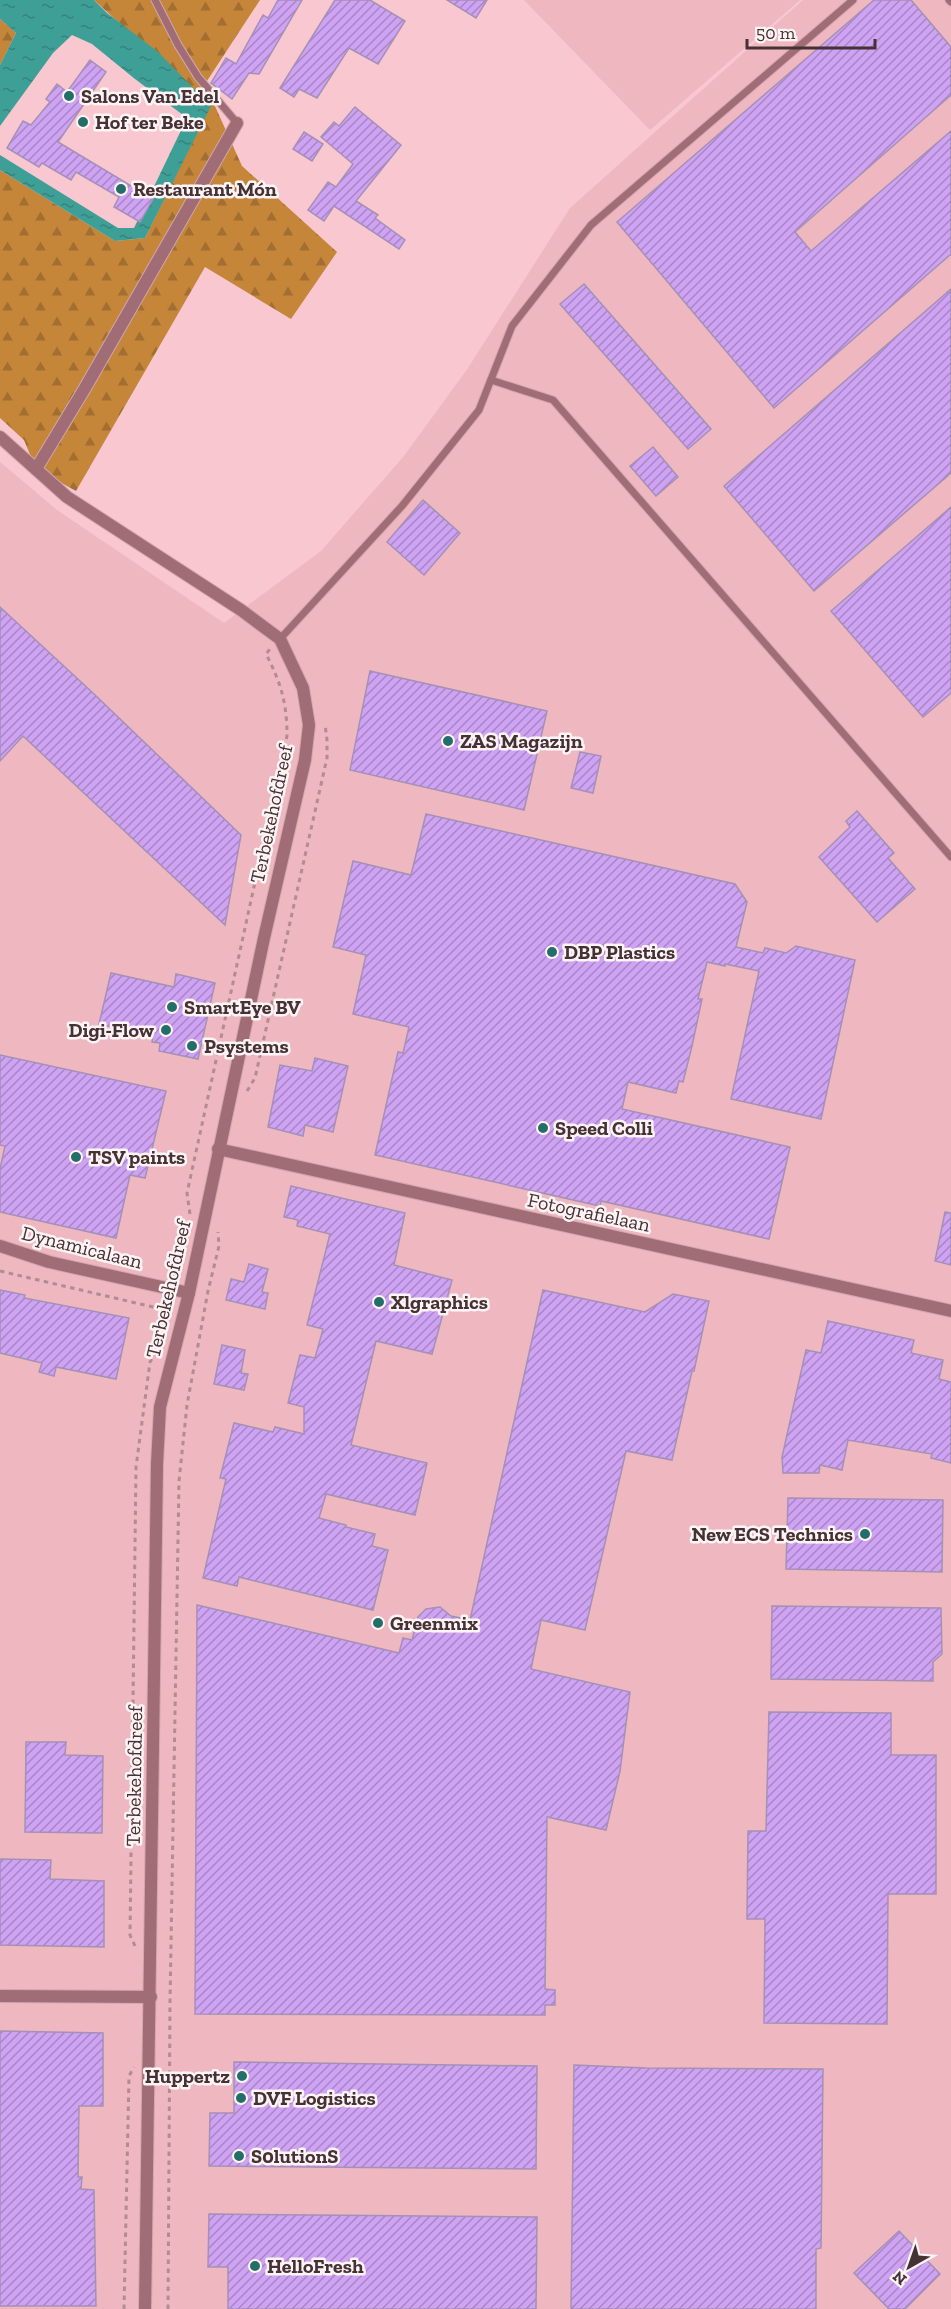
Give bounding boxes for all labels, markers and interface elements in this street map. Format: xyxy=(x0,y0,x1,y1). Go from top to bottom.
scale bar xyxy=(747,12,874,50)
text: 50 m xyxy=(756,22,796,44)
place label: Salons Van Edel xyxy=(81,84,220,108)
marker: Salons Van Edel xyxy=(62,89,76,103)
place label: Hof ter Beke xyxy=(95,110,204,134)
marker: Hof ter Beke xyxy=(76,115,90,129)
place label: Restaurant Món xyxy=(133,177,277,201)
marker: Restaurant Món xyxy=(114,182,128,196)
place label: ZAS Magazijn xyxy=(460,729,583,753)
marker: ZAS Magazijn xyxy=(441,734,455,748)
street label: Terbekehofdreef xyxy=(245,741,298,885)
place label: DBP Plastics xyxy=(564,940,675,964)
marker: DBP Plastics xyxy=(545,945,559,959)
place label: SmartEye BV xyxy=(184,995,301,1019)
marker: SmartEye BV xyxy=(165,1000,179,1014)
place label: Digi-Flow xyxy=(68,1018,155,1042)
marker: Digi-Flow xyxy=(159,1023,173,1037)
place label: Psystems xyxy=(204,1034,289,1058)
marker: Psystems xyxy=(185,1039,199,1053)
place label: Speed Colli xyxy=(555,1116,653,1140)
marker: Speed Colli xyxy=(536,1121,550,1135)
place label: TSV paints xyxy=(88,1145,185,1169)
marker: TSV paints xyxy=(69,1150,83,1164)
street label: Fotografielaan xyxy=(526,1187,653,1237)
street label: Terbekehofdreef xyxy=(140,1216,196,1360)
street label: Dynamicalaan xyxy=(19,1220,145,1274)
place label: Xlgraphics xyxy=(391,1290,488,1314)
marker: Xlgraphics xyxy=(372,1295,386,1309)
place label: New ECS Technics xyxy=(692,1522,853,1546)
marker: New ECS Technics xyxy=(858,1527,872,1541)
place label: Greenmix xyxy=(390,1611,478,1635)
marker: Greenmix xyxy=(371,1616,385,1630)
street label: Terbekehofdreef xyxy=(121,1704,147,1847)
place label: Huppertz xyxy=(145,2064,230,2088)
marker: Huppertz xyxy=(235,2069,249,2083)
place label: DVF Logistics xyxy=(253,2086,376,2110)
marker: DVF Logistics xyxy=(234,2091,248,2105)
place label: S0lutionS xyxy=(251,2144,338,2168)
marker: S0lutionS xyxy=(232,2149,246,2163)
north arrow xyxy=(879,2237,939,2297)
place label: HelloFresh xyxy=(267,2254,364,2278)
marker: HelloFresh xyxy=(248,2259,262,2273)
text: N xyxy=(889,2267,910,2289)

